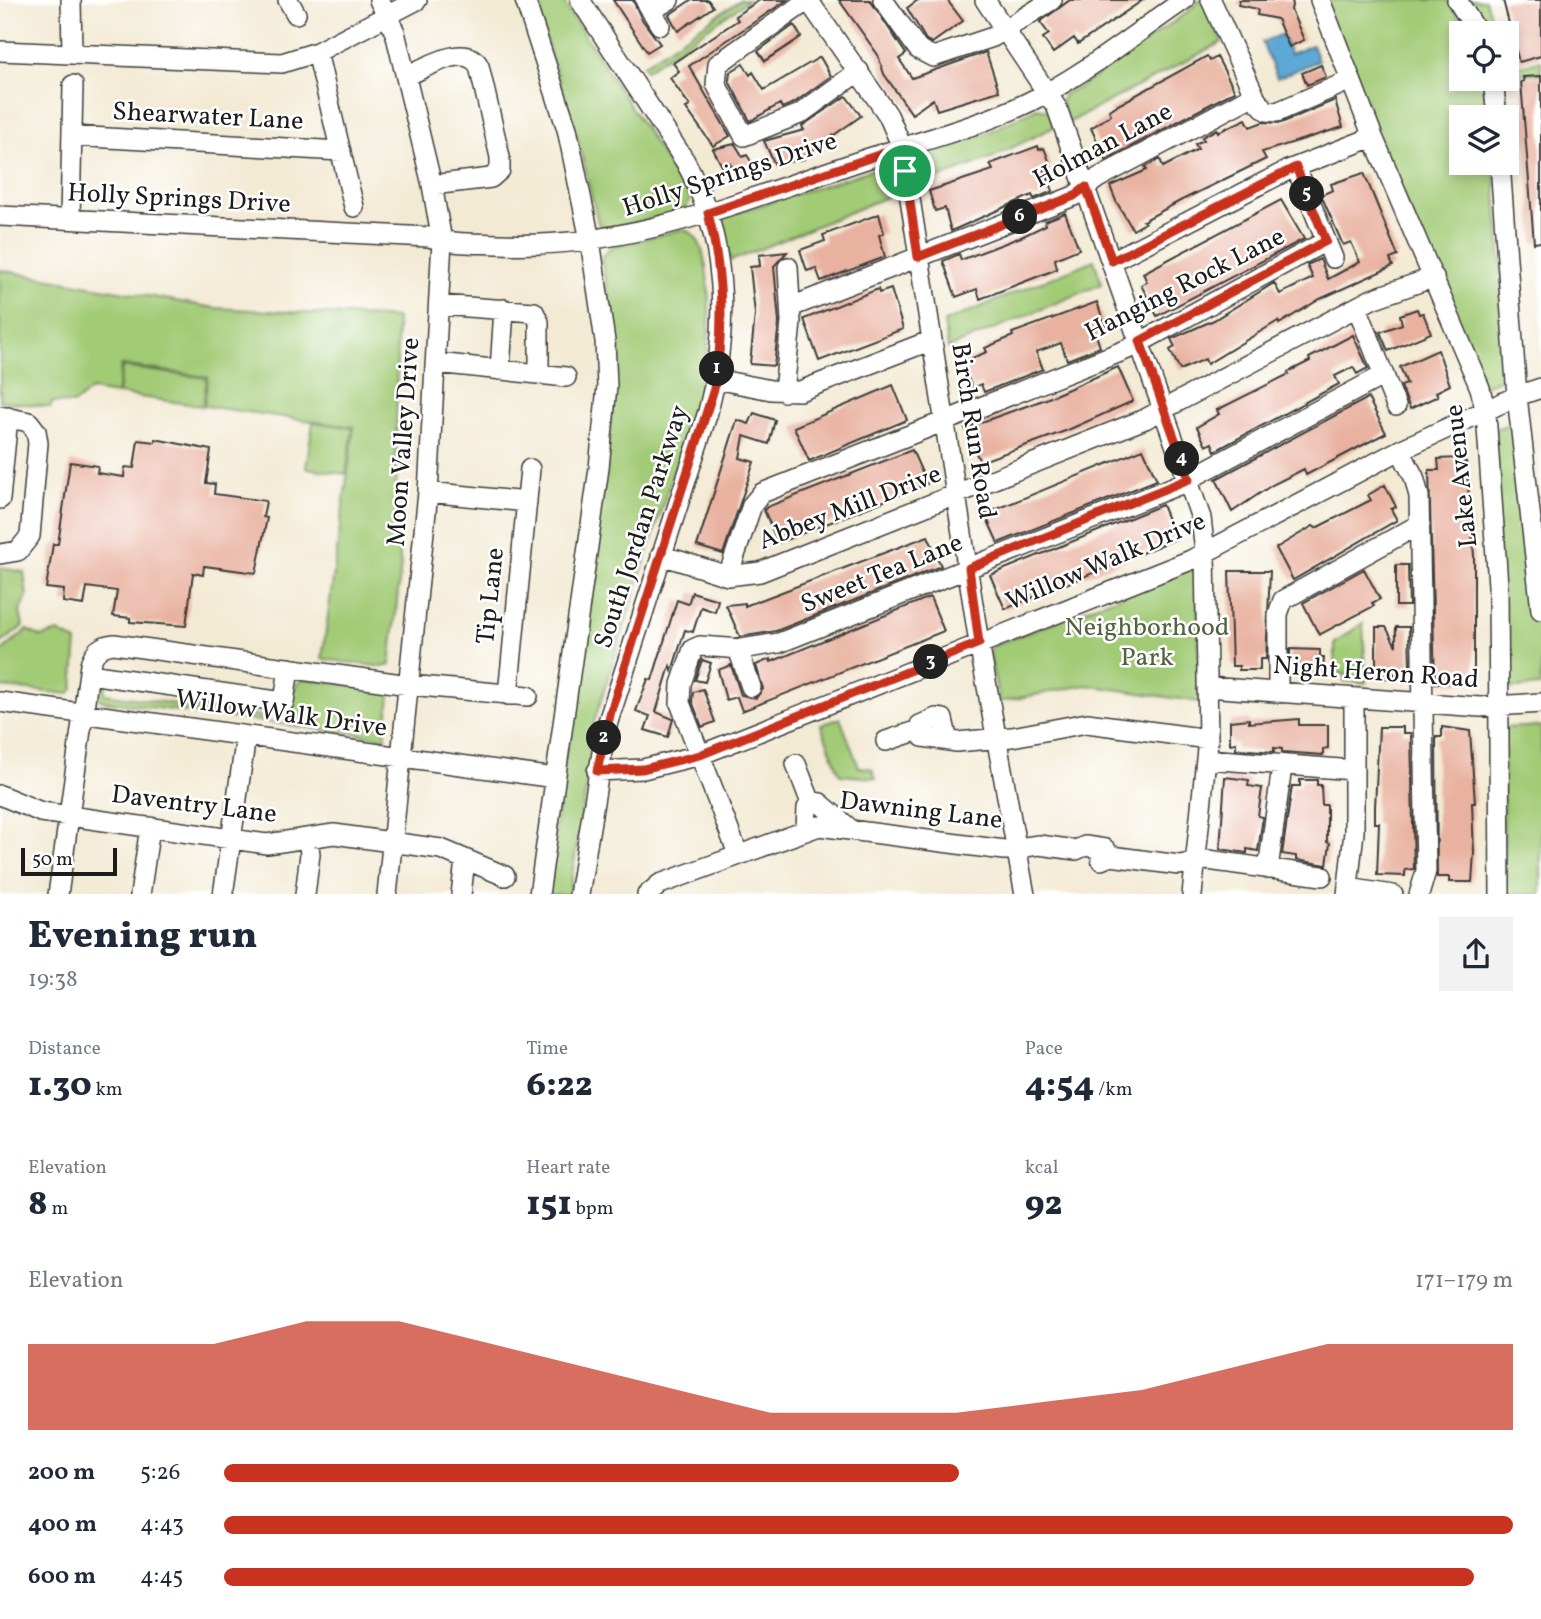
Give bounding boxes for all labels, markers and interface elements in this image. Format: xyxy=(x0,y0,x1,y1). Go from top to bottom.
map controls xyxy=(1449,21,1519,175)
button: locate xyxy=(1449,21,1519,91)
street label: Shearwater Lane xyxy=(112,94,304,140)
street label: Holman Lane xyxy=(1027,94,1179,198)
button: layers xyxy=(1449,105,1519,175)
street label: Holly Springs Drive xyxy=(618,123,842,227)
pin xyxy=(875,141,935,201)
icon: arrive xyxy=(886,152,924,190)
street label: Holly Springs Drive xyxy=(66,175,292,223)
pin: 5 xyxy=(1290,176,1324,212)
text: 5 xyxy=(1302,180,1311,206)
pin: 6 xyxy=(1002,200,1038,234)
text: 6 xyxy=(1014,203,1025,229)
street label: Hanging Rock Lane xyxy=(1079,219,1291,351)
street label: Moon Valley Drive xyxy=(379,336,429,548)
street label: Birch Run Road xyxy=(941,340,1005,522)
pin: 1 xyxy=(700,352,734,386)
text: 1 xyxy=(713,355,720,381)
street label: South Jordan Parkway xyxy=(586,401,698,653)
street label: Lake Avenue xyxy=(1437,403,1487,549)
pin: 4 xyxy=(1164,442,1200,476)
text: 4 xyxy=(1176,445,1187,471)
street label: Abbey Mill Drive xyxy=(753,457,947,559)
street label: Willow Walk Drive xyxy=(1001,504,1211,620)
street label: Sweet Tea Lane xyxy=(796,525,968,623)
street label: Tip Lane xyxy=(468,546,514,646)
park label: Neighborhood Park xyxy=(1065,610,1230,676)
pin: 3 xyxy=(914,644,948,680)
text: 3 xyxy=(926,648,935,674)
street label: Night Heron Road xyxy=(1272,648,1480,698)
street label: Willow Walk Drive xyxy=(173,681,389,747)
pin: 2 xyxy=(586,720,622,756)
text: 2 xyxy=(599,724,608,750)
street label: Daventry Lane xyxy=(109,777,279,833)
street label: Dawning Lane xyxy=(837,783,1005,839)
scale bar xyxy=(21,846,117,877)
text: 50 m xyxy=(32,847,73,873)
text: Evening run xyxy=(28,911,258,964)
button: share xyxy=(1439,917,1513,991)
text: 19:38 xyxy=(28,964,78,996)
text: Distance xyxy=(28,1036,101,1062)
text: Time xyxy=(526,1036,568,1062)
text: Pace xyxy=(1025,1036,1063,1062)
text: 1.30 xyxy=(28,1062,92,1110)
text: 6:22 xyxy=(526,1062,593,1110)
text: 4:54 xyxy=(1025,1062,1095,1110)
text: km xyxy=(92,1077,123,1103)
text: /km xyxy=(1095,1077,1132,1103)
text: Elevation xyxy=(28,1155,107,1181)
text: Heart rate xyxy=(526,1155,610,1181)
text: kcal xyxy=(1025,1155,1058,1181)
text: 8 xyxy=(28,1181,48,1229)
text: 151 xyxy=(526,1181,572,1229)
text: 92 xyxy=(1025,1181,1062,1229)
text: m xyxy=(48,1196,68,1222)
text: bpm xyxy=(572,1196,614,1222)
text: Elevation xyxy=(28,1265,124,1297)
text: 171–179 m xyxy=(1415,1265,1513,1297)
text: 200 m xyxy=(28,1457,95,1489)
text: 5:26 xyxy=(140,1457,180,1489)
text: 400 m xyxy=(28,1509,97,1541)
text: 4:43 xyxy=(140,1509,184,1541)
text: 600 m xyxy=(28,1561,96,1593)
text: 4:45 xyxy=(140,1561,183,1593)

